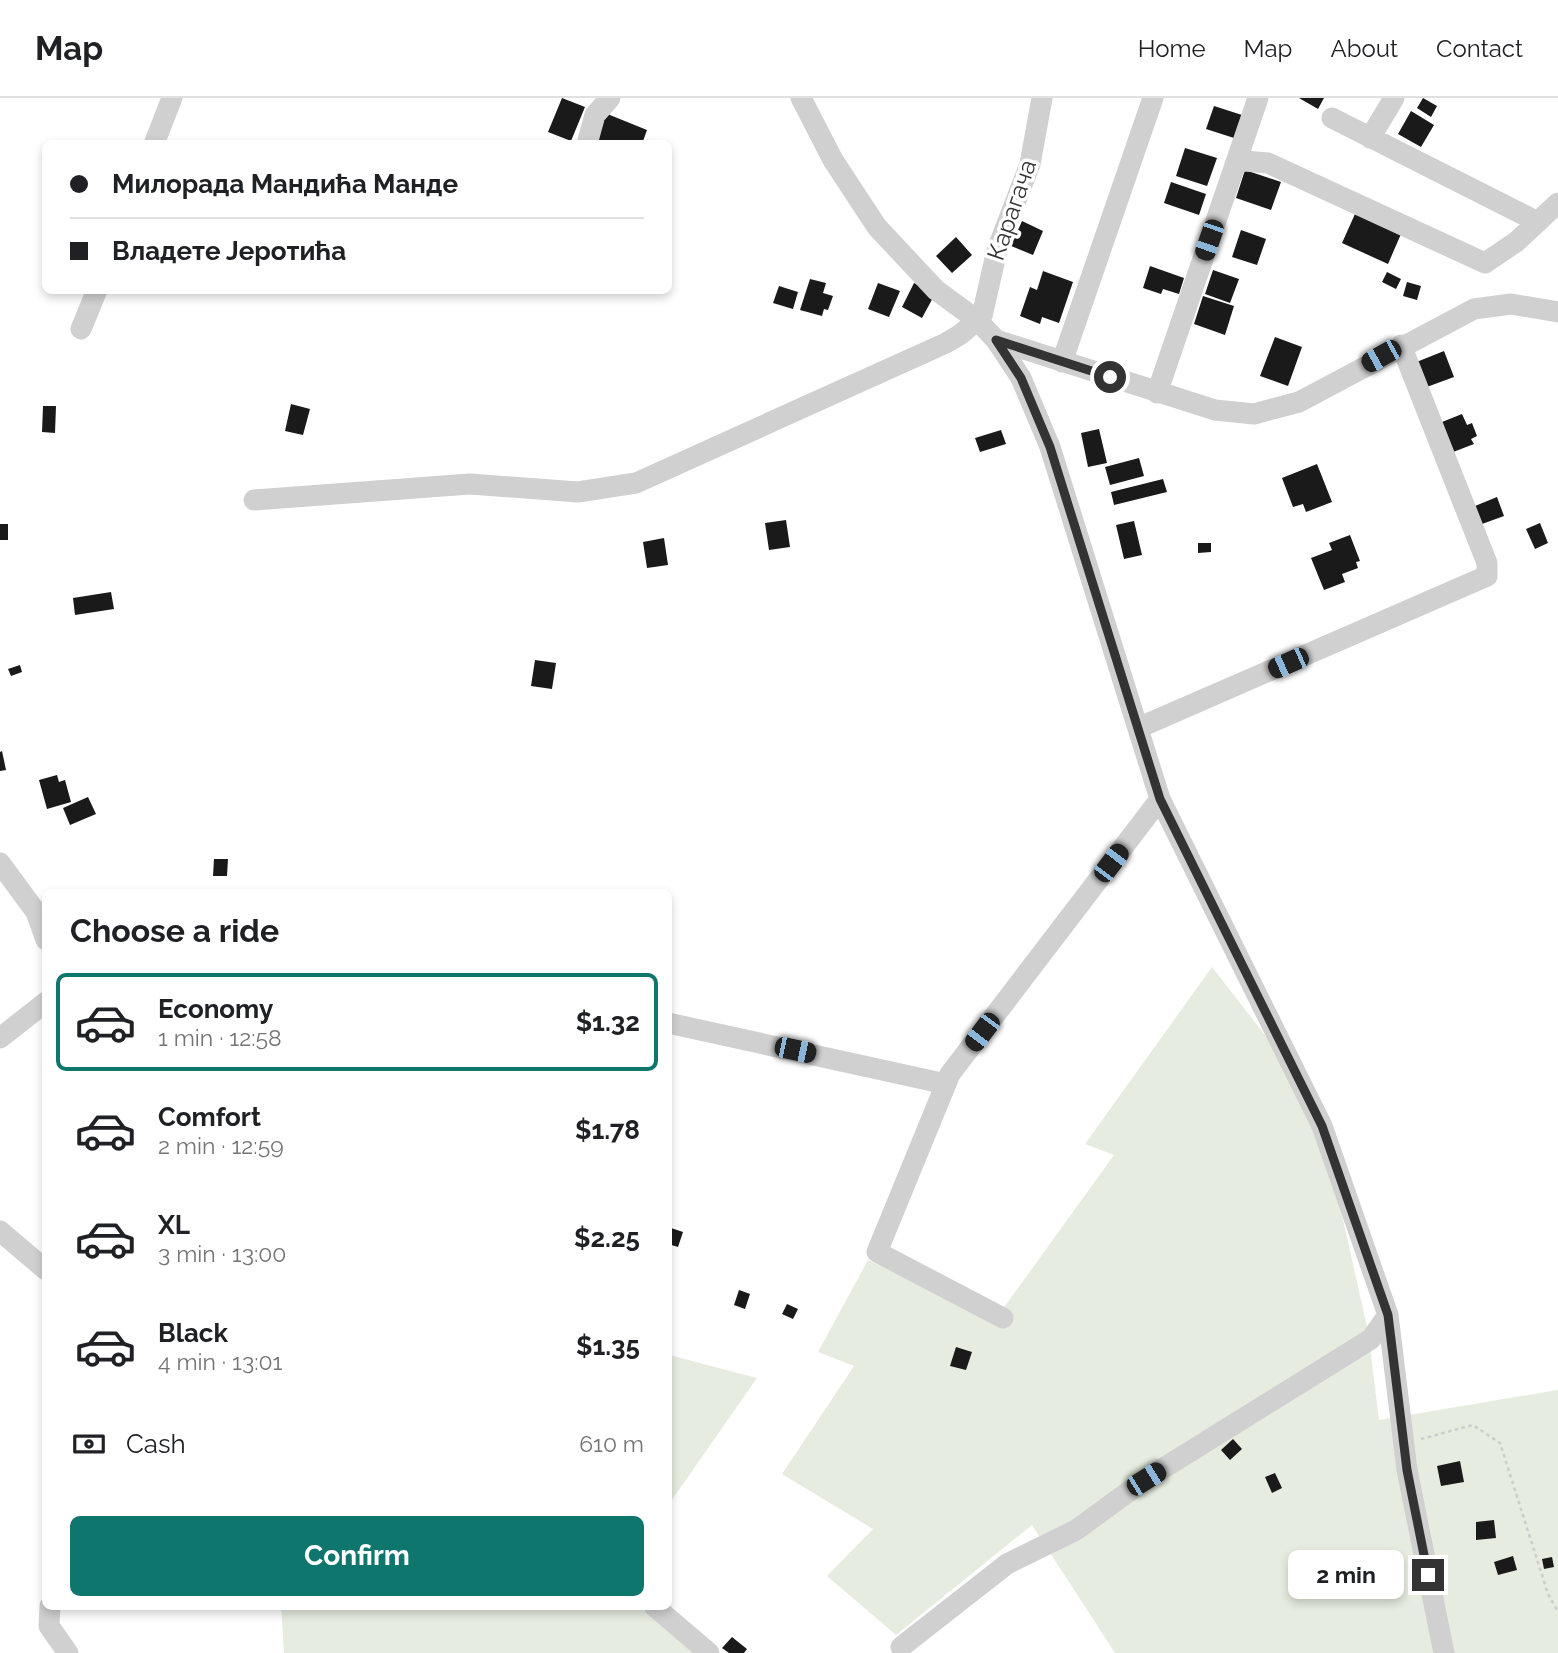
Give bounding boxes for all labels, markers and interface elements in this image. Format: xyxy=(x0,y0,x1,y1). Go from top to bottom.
text: Map xyxy=(35,29,103,68)
text: Home xyxy=(1138,34,1206,63)
text: Map xyxy=(1244,34,1292,63)
text: About xyxy=(1330,34,1398,63)
text: Contact xyxy=(1436,34,1523,63)
street label: Карагача xyxy=(981,156,1042,264)
text: Милорада Мандића Манде xyxy=(112,169,458,199)
car xyxy=(1193,217,1226,263)
text: Владете Јеротића xyxy=(112,236,346,266)
car xyxy=(1358,337,1405,375)
route start xyxy=(1094,361,1126,393)
car xyxy=(1265,645,1312,681)
car xyxy=(1090,840,1133,886)
text: Choose a ride xyxy=(70,912,279,949)
icon: car xyxy=(74,991,137,1054)
text: Economy xyxy=(158,994,273,1024)
text: $1.32 xyxy=(576,1007,640,1037)
car xyxy=(961,1009,1004,1055)
text: 1 min · 12:58 xyxy=(158,1024,282,1051)
car xyxy=(773,1035,818,1065)
icon: car xyxy=(74,1099,137,1162)
text: Comfort xyxy=(158,1102,261,1132)
text: $1.78 xyxy=(575,1115,640,1145)
text: 2 min · 12:59 xyxy=(158,1132,284,1159)
icon: car xyxy=(74,1207,137,1270)
text: XL xyxy=(158,1210,190,1240)
text: $2.25 xyxy=(574,1223,640,1253)
text: 3 min · 13:00 xyxy=(158,1240,286,1267)
icon: car xyxy=(74,1315,137,1378)
text: Black xyxy=(158,1318,228,1348)
text: $1.35 xyxy=(576,1331,640,1361)
text: 4 min · 13:01 xyxy=(158,1348,282,1375)
icon: cash xyxy=(70,1425,108,1463)
text: Cash xyxy=(126,1429,186,1459)
text: 610 m xyxy=(579,1430,644,1457)
car xyxy=(1123,1459,1170,1499)
button: Confirm xyxy=(70,1516,644,1596)
callout: 2 min xyxy=(1288,1550,1404,1600)
route end xyxy=(1412,1559,1444,1591)
text: 2 min xyxy=(1316,1561,1376,1588)

